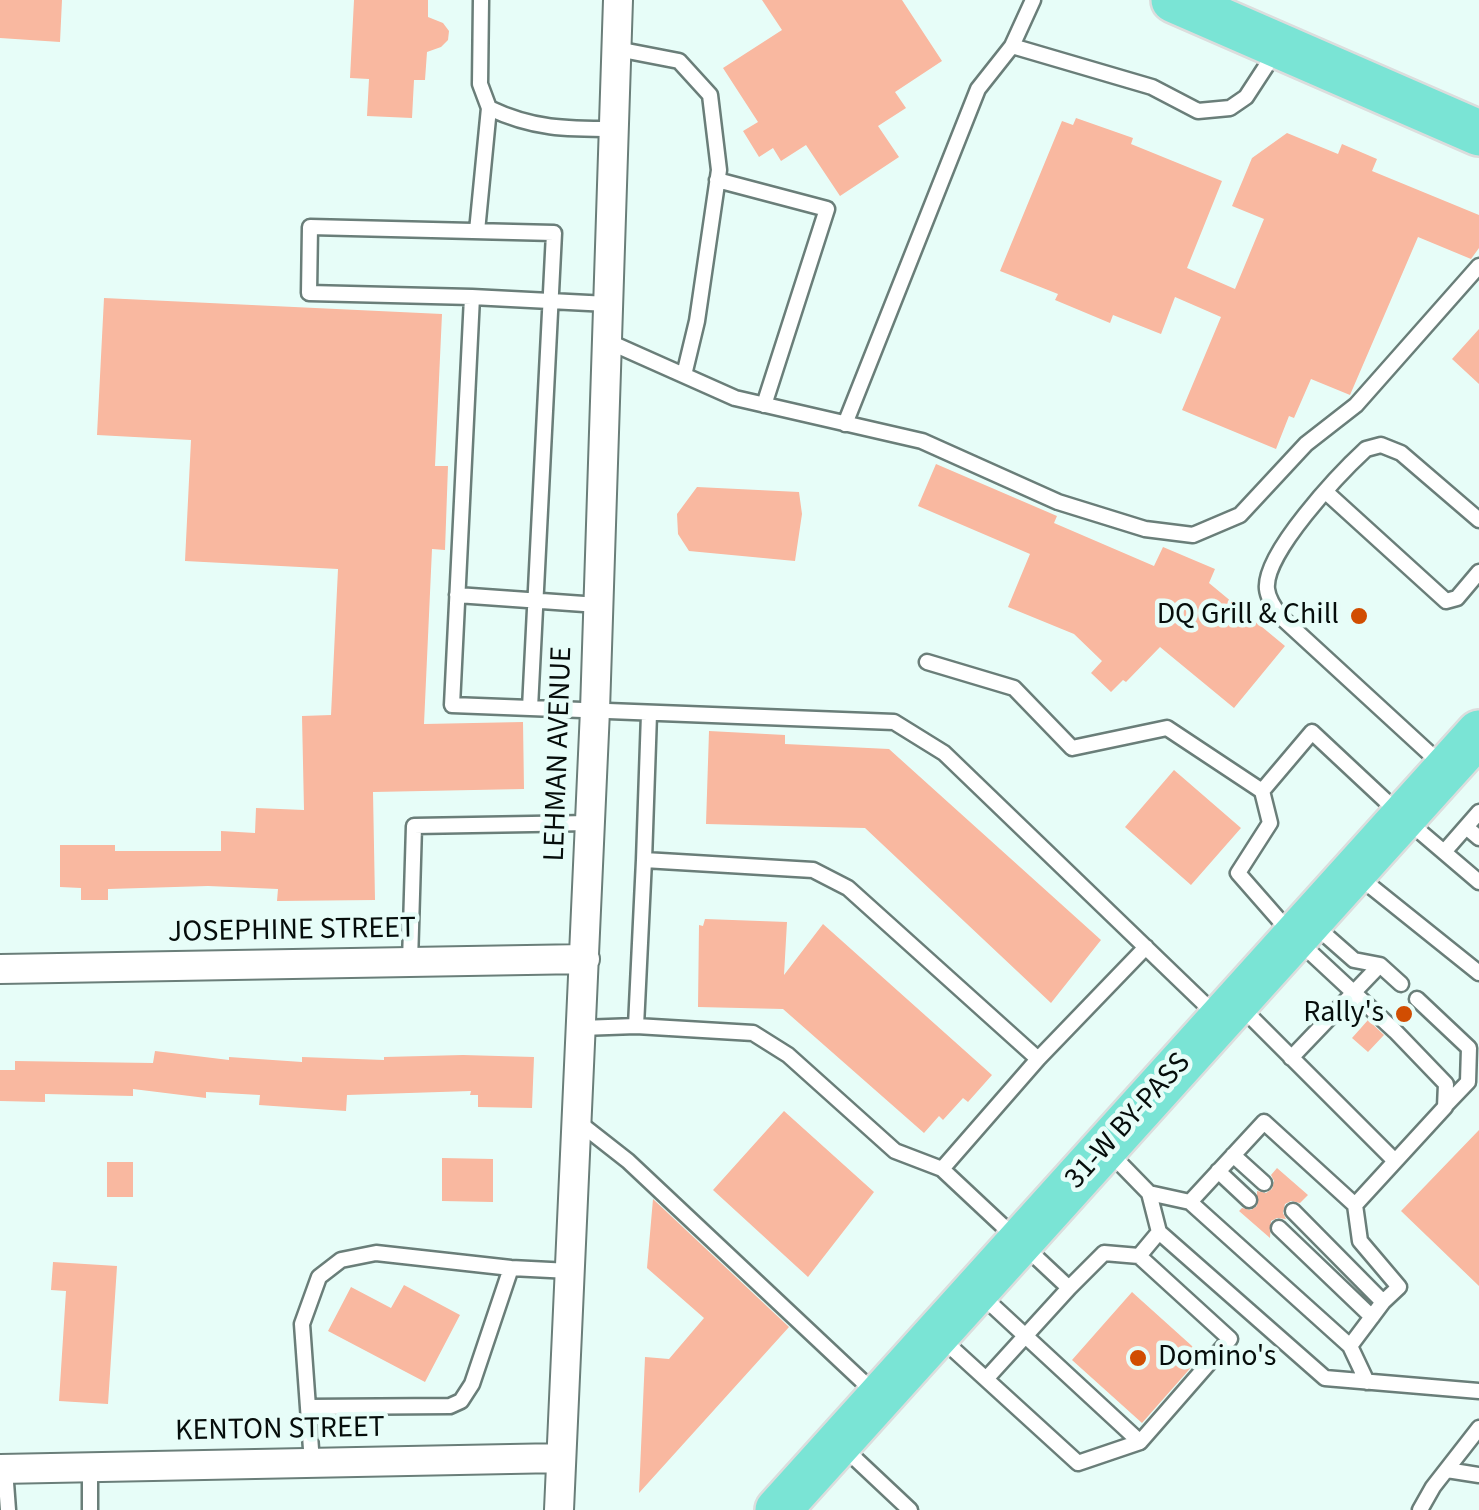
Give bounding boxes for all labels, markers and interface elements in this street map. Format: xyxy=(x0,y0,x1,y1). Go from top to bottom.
place label: DQ Grill & Chill xyxy=(1157,598,1339,634)
marker: DQ Grill & Chill xyxy=(1348,605,1370,627)
street label: LEHMAN AVENUE xyxy=(538,646,582,862)
street label: JOSEPHINE STREET xyxy=(168,912,416,952)
place label: Rally's xyxy=(1303,996,1384,1032)
marker: Rally's xyxy=(1393,1003,1415,1025)
street label: 31-W BY-PASS xyxy=(1058,1046,1200,1198)
place label: Domino's xyxy=(1158,1340,1276,1376)
marker: Domino's xyxy=(1127,1347,1149,1369)
street label: KENTON STREET xyxy=(175,1411,385,1451)

